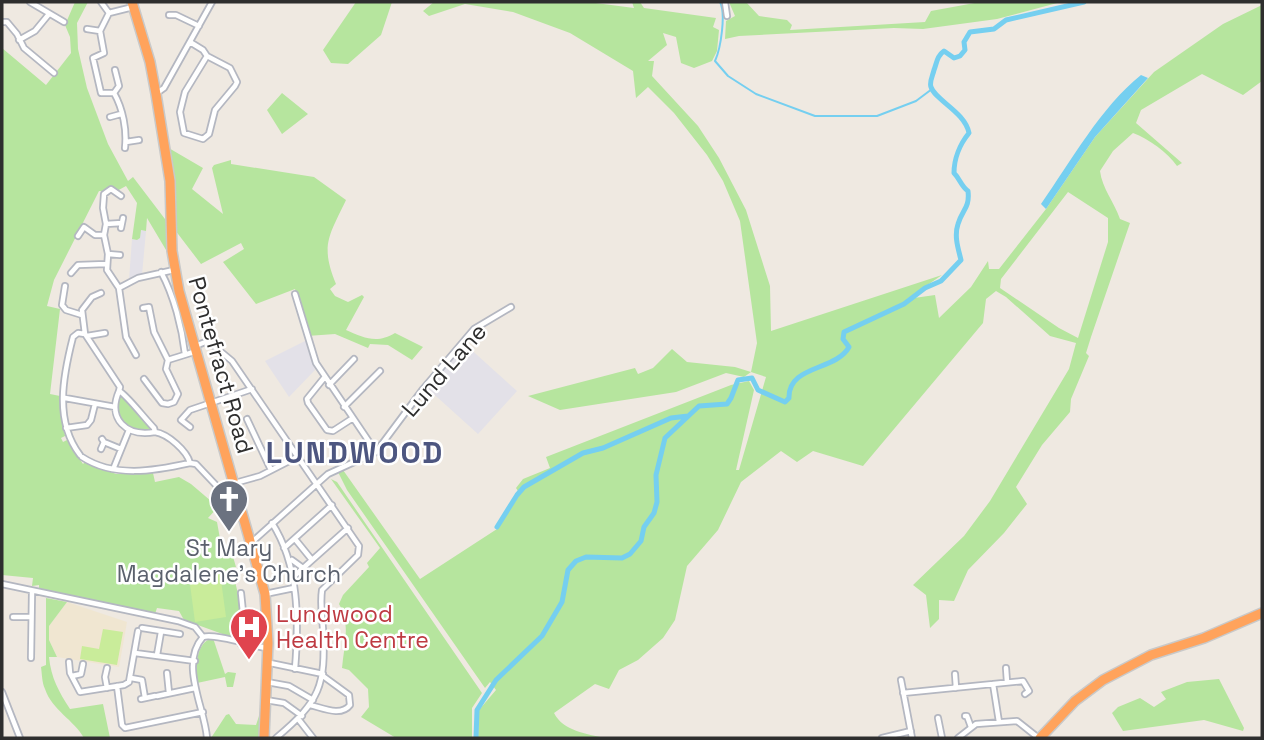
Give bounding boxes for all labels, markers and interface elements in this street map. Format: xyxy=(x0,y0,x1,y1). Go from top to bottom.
street label: Pontefract Road xyxy=(181,273,261,457)
street label: Lund Lane xyxy=(395,317,493,423)
district label: LUNDWOOD xyxy=(266,433,444,472)
church icon: St Mary Magdalene's Church xyxy=(208,478,250,533)
place label: St Mary Magdalene's Church xyxy=(117,533,341,589)
place label: Lundwood Health Centre xyxy=(276,599,429,655)
hospital icon: Lundwood Health Centre xyxy=(228,606,270,661)

